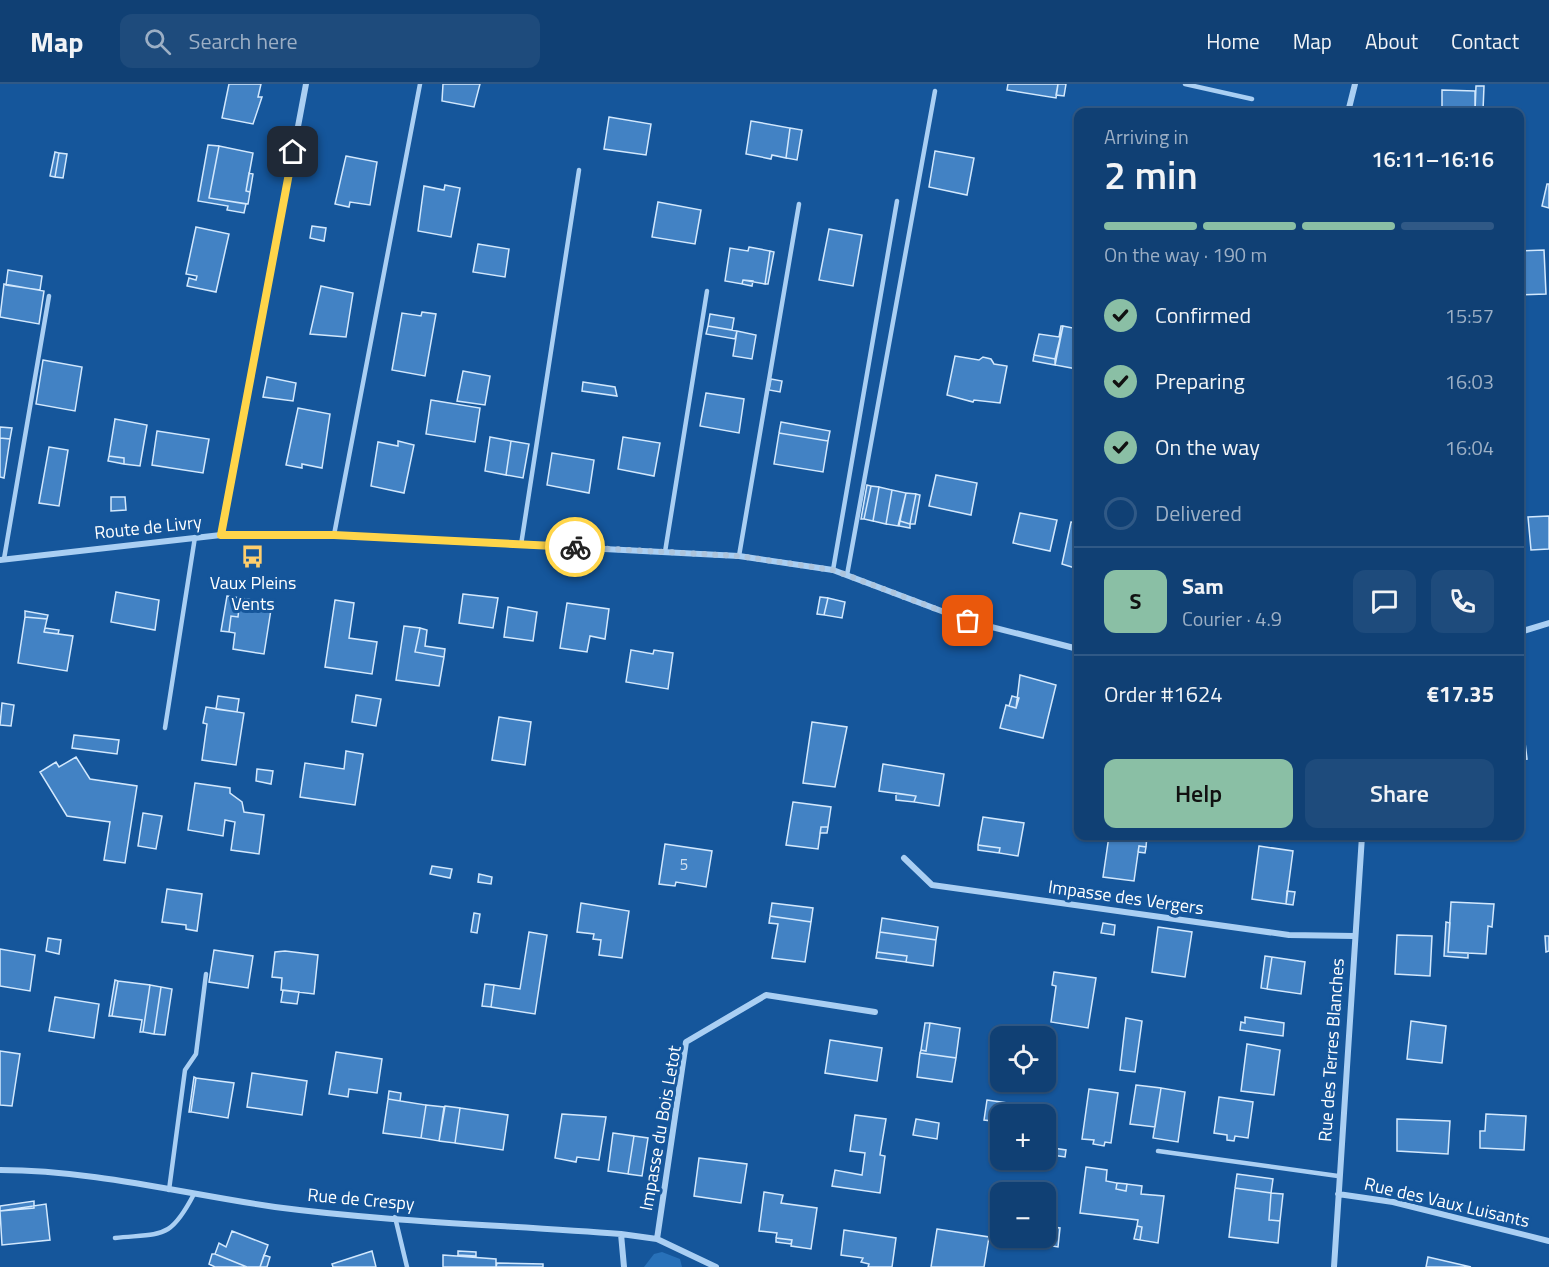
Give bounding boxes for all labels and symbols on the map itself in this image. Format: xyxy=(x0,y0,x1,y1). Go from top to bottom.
pin xyxy=(267,126,318,177)
street label: Route de Livry xyxy=(93,508,203,546)
courier xyxy=(545,517,605,577)
bus stop icon: Vaux Pleins Vents xyxy=(240,543,266,569)
place label: Vaux Pleins Vents xyxy=(210,569,296,617)
pin xyxy=(942,595,993,646)
house number: 5 xyxy=(680,853,688,876)
street label: Impasse des Vergers xyxy=(1047,873,1205,921)
street label: Rue des Terres Blanches xyxy=(1311,957,1351,1143)
street label: Impasse du Bois Letot xyxy=(632,1043,688,1213)
street label: Rue des Vaux Luisants xyxy=(1362,1170,1532,1234)
street label: Rue de Crespy xyxy=(306,1181,416,1217)

